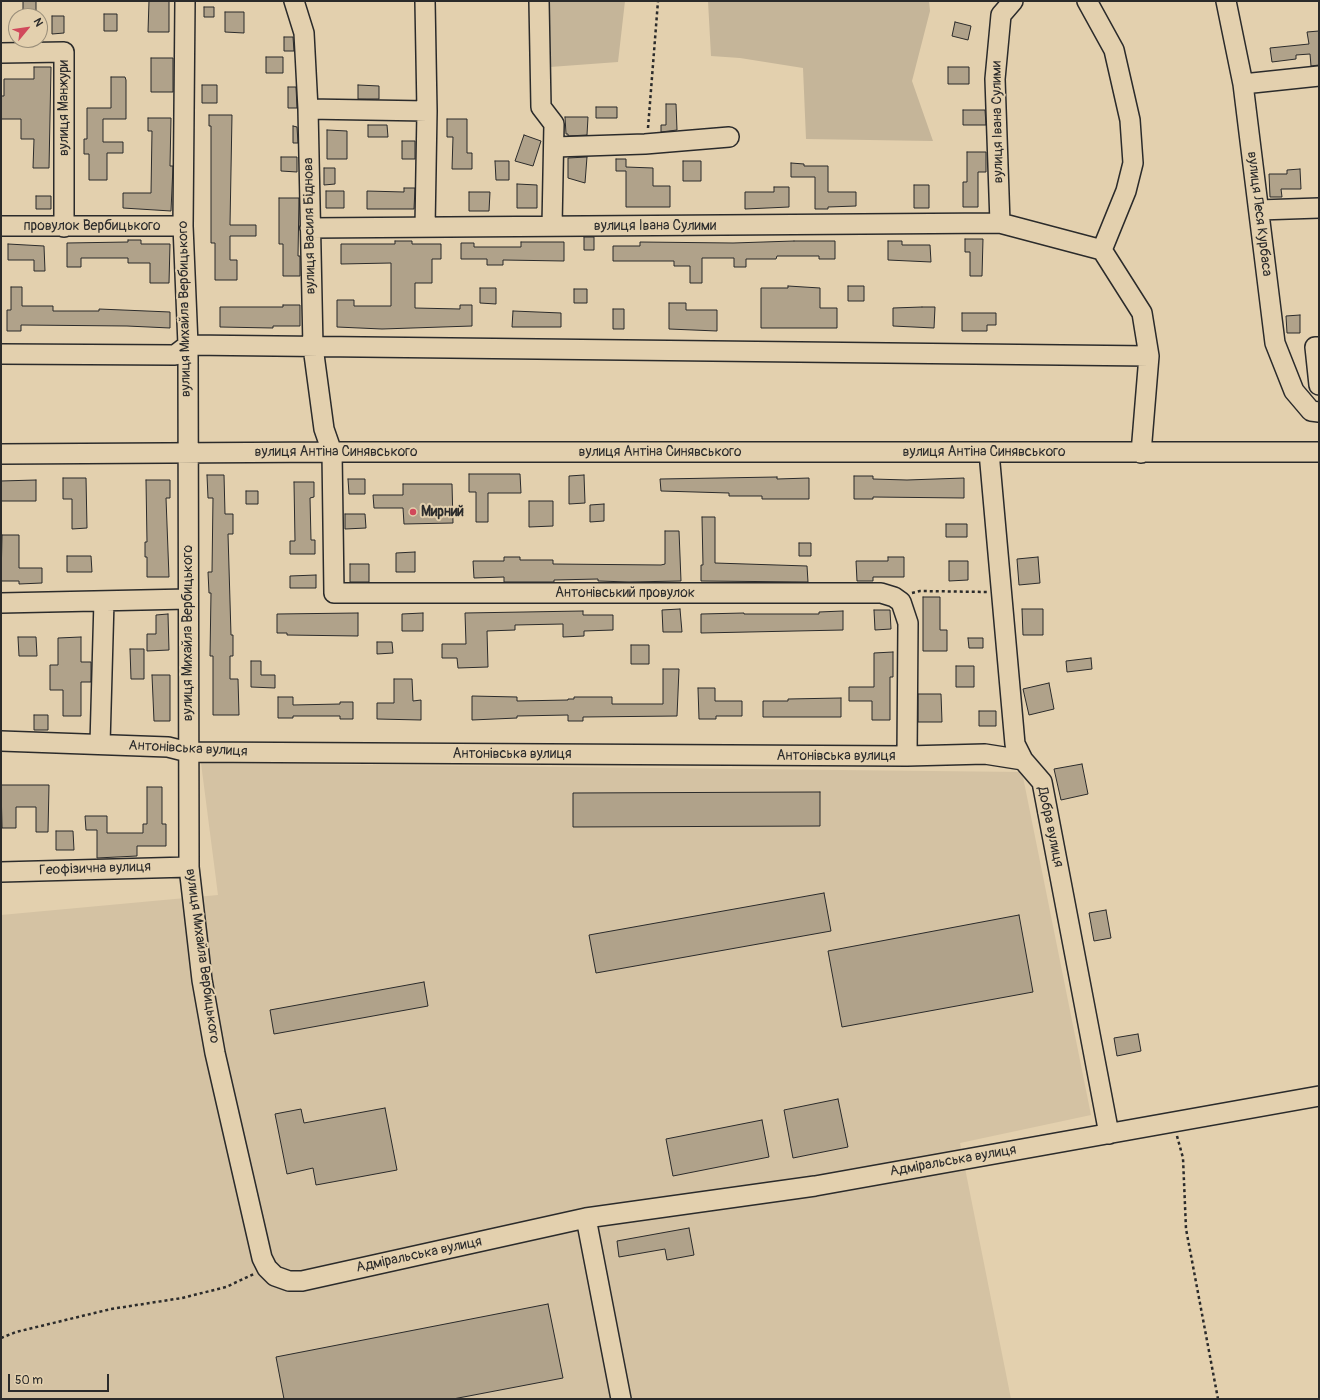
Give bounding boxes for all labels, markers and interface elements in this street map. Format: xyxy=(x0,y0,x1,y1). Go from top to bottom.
north arrow xyxy=(8,8,48,48)
text: N xyxy=(31,16,46,29)
street label: вулиця Манжури xyxy=(56,60,72,156)
street label: вулиця Івана Сулими xyxy=(989,61,1007,183)
street label: вулиця Леся Курбаса xyxy=(1243,151,1275,277)
street label: вулиця Василя Біднова xyxy=(300,157,320,295)
street label: провулок Вербицького xyxy=(23,218,161,234)
street label: вулиця Івана Сулими xyxy=(594,218,716,234)
street label: вулиця Михайла Вербицького xyxy=(175,221,195,397)
street label: вулиця Антіна Синявського xyxy=(255,444,417,460)
street label: вулиця Антіна Синявського xyxy=(579,444,741,460)
street label: вулиця Антіна Синявського xyxy=(903,444,1065,460)
place label: Мирний xyxy=(421,504,464,520)
marker: Мирний xyxy=(408,507,418,517)
street label: вулиця Михайла Вербицького xyxy=(180,545,196,721)
street label: Антонівський провулок xyxy=(555,585,695,601)
street label: Антонівська вулиця xyxy=(128,737,248,761)
street label: Антонівська вулиця xyxy=(452,746,572,762)
street label: Антонівська вулиця xyxy=(776,748,896,764)
street label: Добра вулиця xyxy=(1033,785,1067,869)
street label: Геофізична вулиця xyxy=(39,859,151,879)
street label: вулиця Михайла Вербицького xyxy=(181,868,223,1044)
street label: Адміральська вулиця xyxy=(888,1142,1018,1180)
street label: Адміральська вулиця xyxy=(355,1233,483,1277)
scale bar xyxy=(10,1366,111,1392)
text: 50 m xyxy=(15,1373,43,1388)

